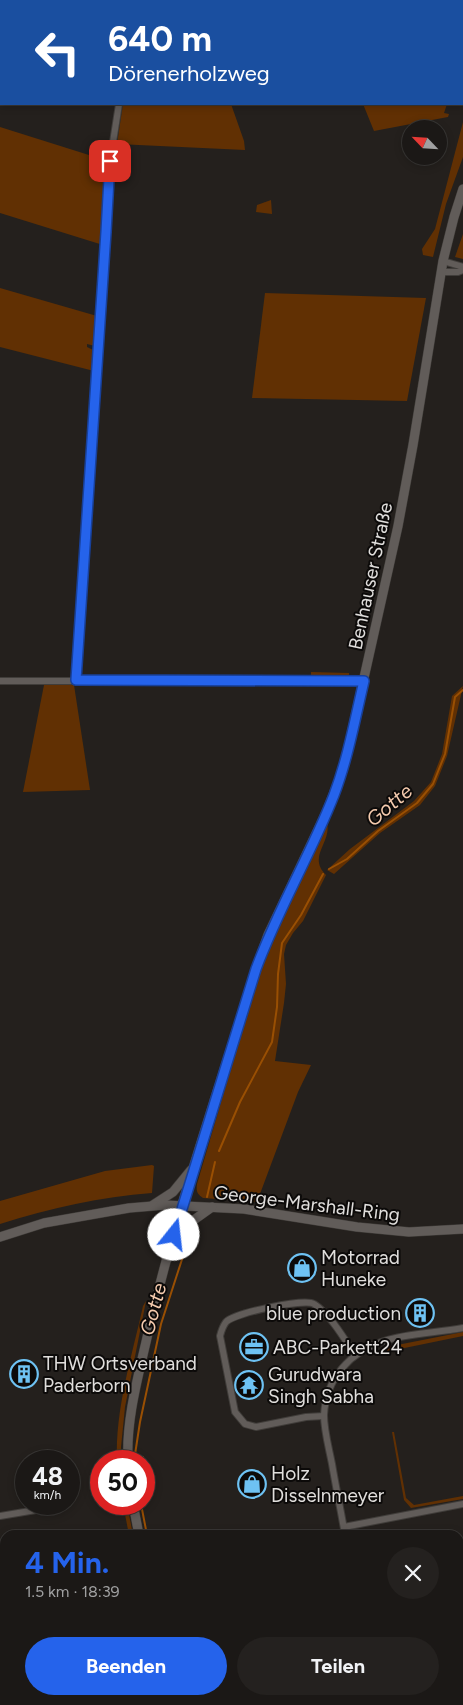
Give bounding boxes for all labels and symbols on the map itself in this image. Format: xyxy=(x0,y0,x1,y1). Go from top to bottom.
north arrow xyxy=(402,120,448,165)
pin xyxy=(89,140,131,182)
street label: Benhauser Straße xyxy=(344,500,397,652)
water label: Gotte xyxy=(361,779,417,831)
street label: George-Marshall-Ring xyxy=(213,1181,401,1226)
position arrow xyxy=(147,1208,199,1260)
place label: Motorrad Huneke xyxy=(321,1246,400,1291)
shop icon: Motorrad Huneke xyxy=(287,1253,317,1283)
water label: Gotte xyxy=(135,1280,171,1338)
building icon: blue production xyxy=(405,1298,435,1328)
place label: blue production xyxy=(266,1302,401,1325)
office icon: ABC-Parkett24 xyxy=(239,1332,269,1362)
place label: ABC-Parkett24 xyxy=(273,1336,402,1359)
place label: THW Ortsverband Paderborn xyxy=(43,1352,197,1397)
building icon: THW Ortsverband Paderborn xyxy=(9,1359,39,1389)
place label: Gurudwara Singh Sabha xyxy=(268,1363,374,1408)
temple icon: Gurudwara Singh Sabha xyxy=(234,1370,264,1400)
speed limit sign: 50 xyxy=(90,1450,155,1515)
place label: Holz Disselnmeyer xyxy=(271,1462,385,1507)
shop icon: Holz Disselnmeyer xyxy=(237,1469,267,1499)

